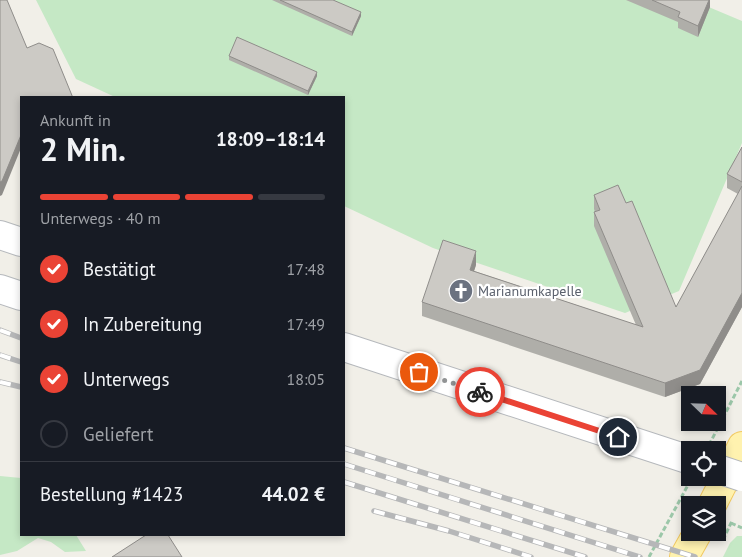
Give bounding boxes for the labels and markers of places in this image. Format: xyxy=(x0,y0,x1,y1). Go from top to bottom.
church icon: Marianumkapelle xyxy=(448,278,474,304)
place label: Marianumkapelle xyxy=(478,282,582,300)
pin xyxy=(398,351,440,393)
pin xyxy=(597,416,639,458)

